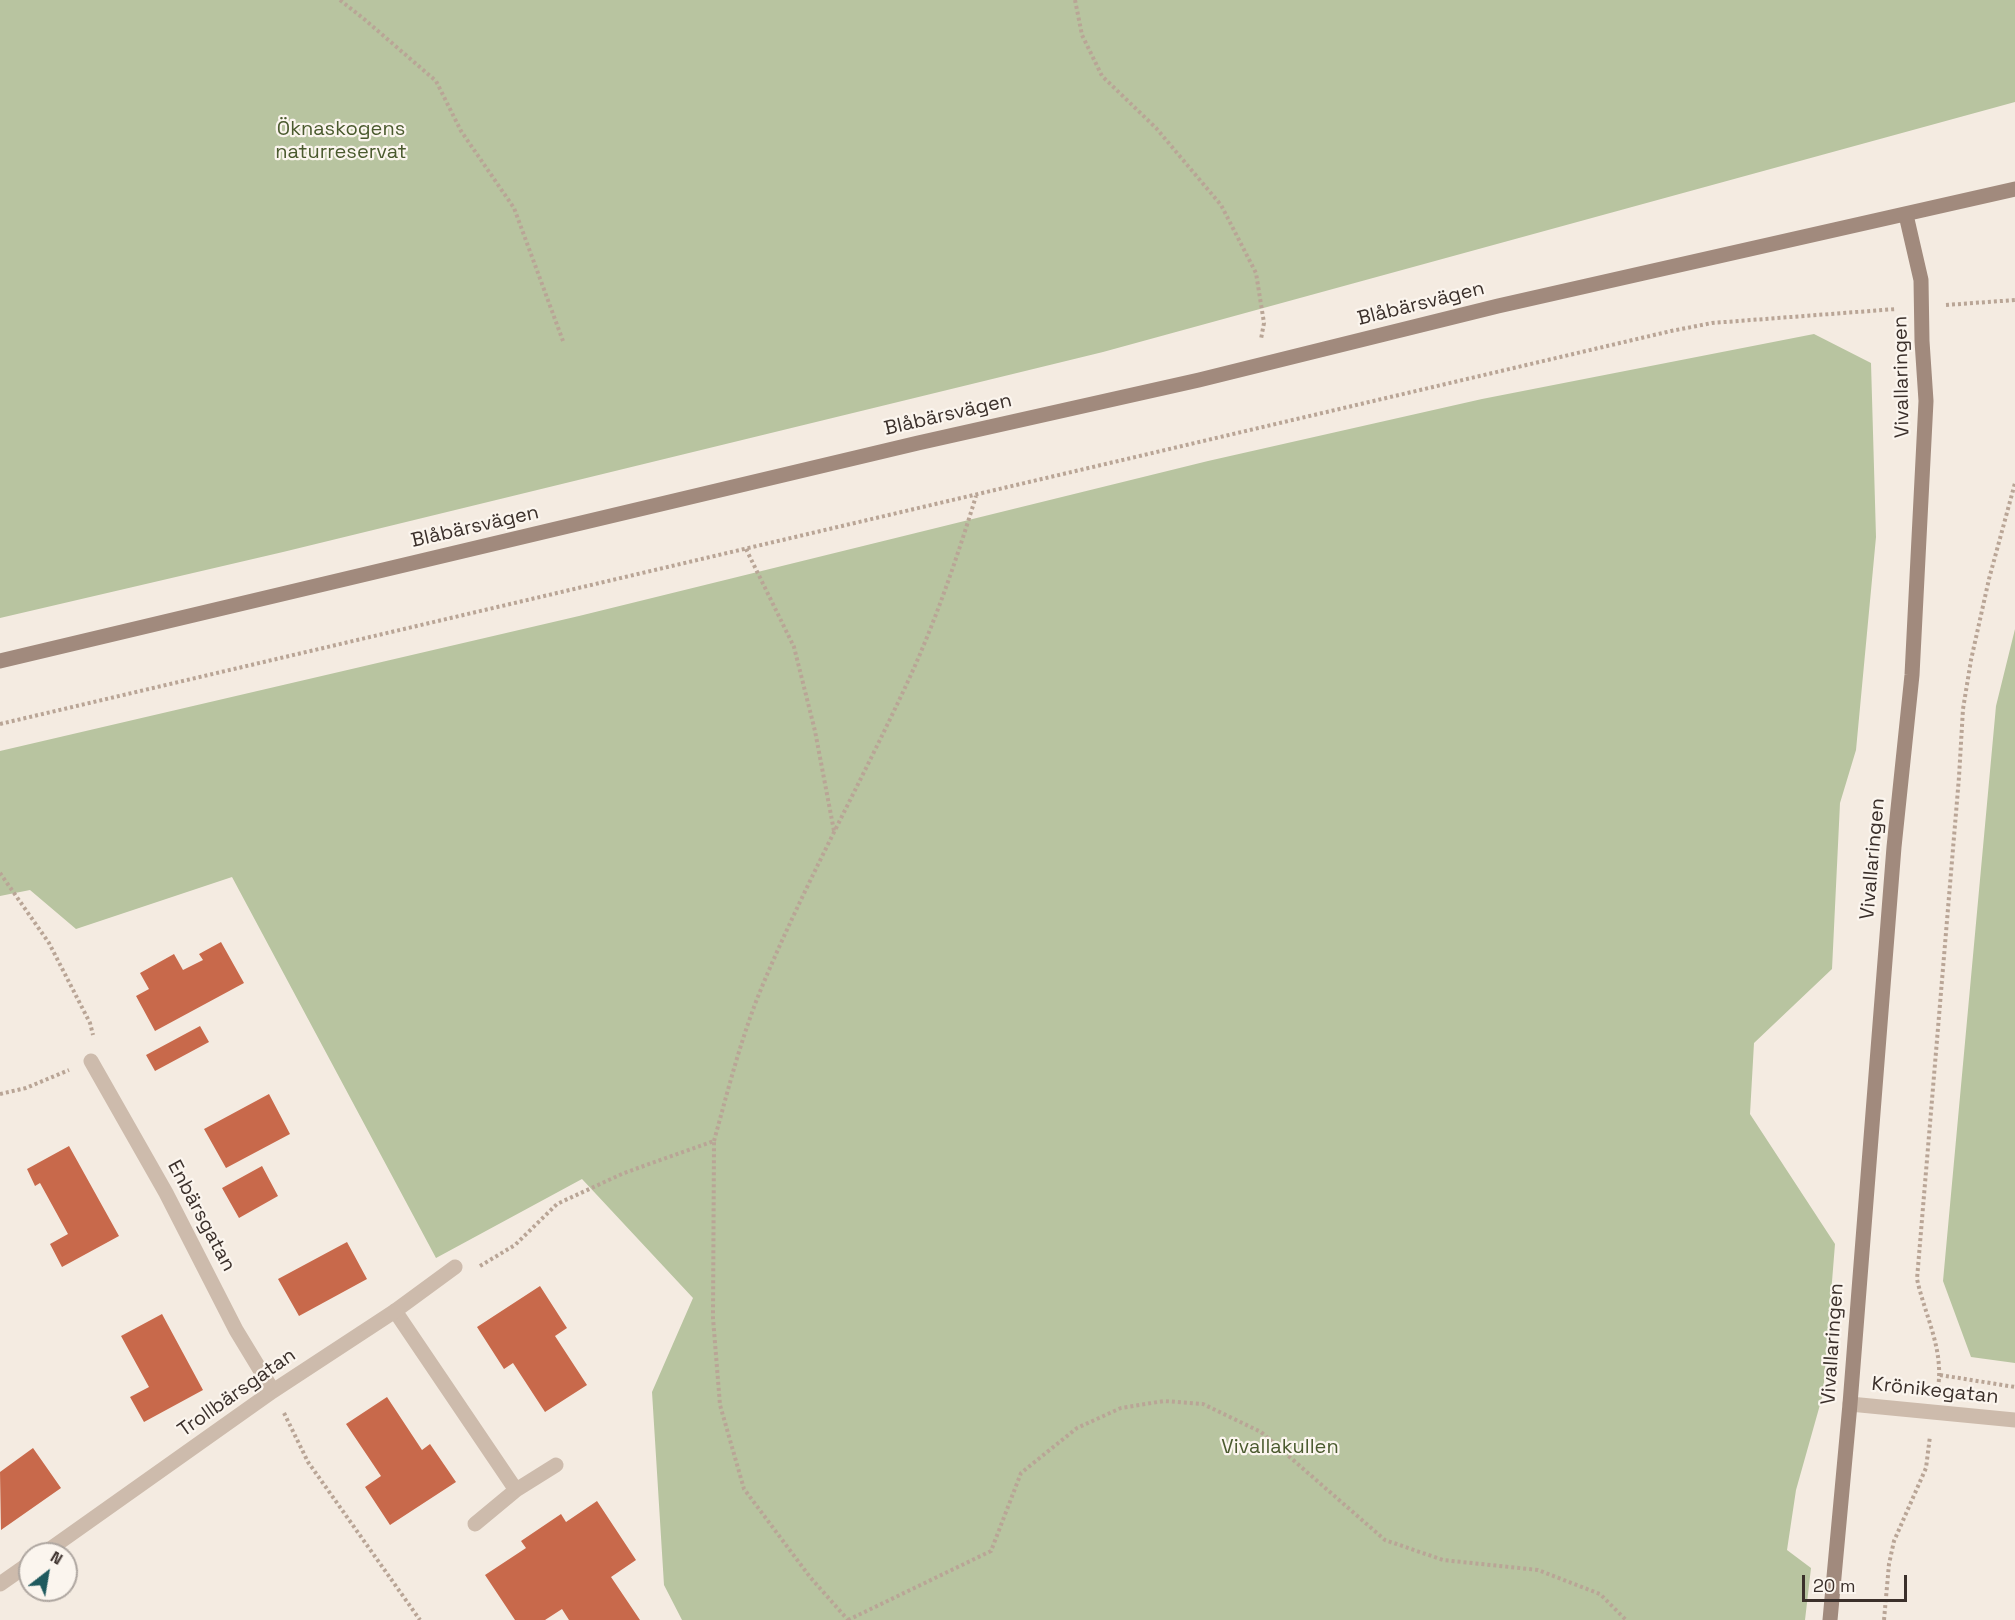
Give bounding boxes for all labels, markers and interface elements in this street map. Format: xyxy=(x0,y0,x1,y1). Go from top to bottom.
park label: Öknaskogens naturreservat xyxy=(275,118,407,165)
street label: Blåbärsvägen xyxy=(1355,277,1487,331)
street label: Vivallaringen xyxy=(1889,316,1915,438)
street label: Blåbärsvägen xyxy=(882,389,1014,441)
street label: Blåbärsvägen xyxy=(409,501,541,553)
street label: Vivallaringen xyxy=(1856,797,1890,921)
street label: Enbärsgatan xyxy=(162,1156,240,1276)
street label: Vivallaringen xyxy=(1817,1282,1849,1406)
street label: Trollbärsgatan xyxy=(173,1343,301,1443)
street label: Krönikegatan xyxy=(1870,1372,2000,1410)
park label: Vivallakullen xyxy=(1221,1436,1339,1460)
north arrow xyxy=(18,1542,78,1602)
text: N xyxy=(46,1546,66,1570)
scale bar xyxy=(1805,1563,1910,1601)
text: 20 m xyxy=(1813,1574,1856,1597)

